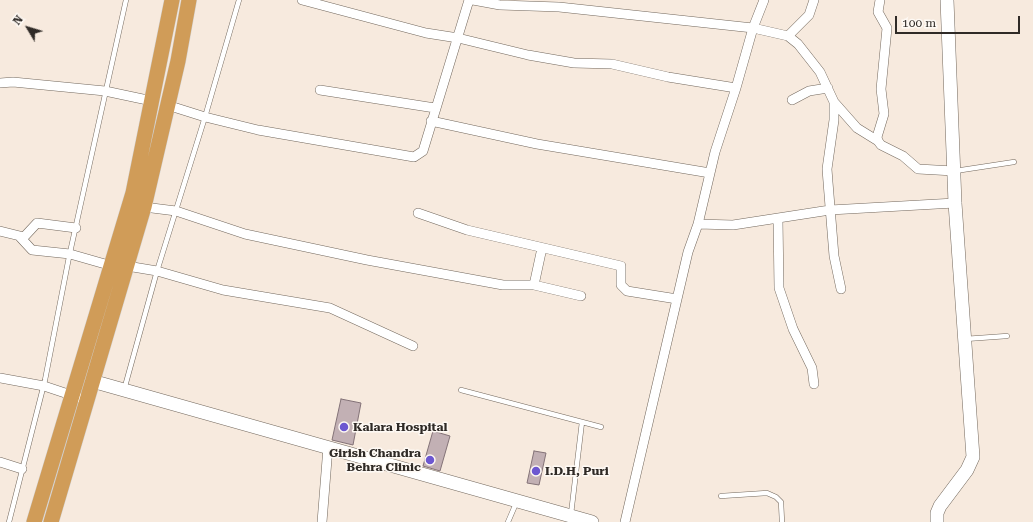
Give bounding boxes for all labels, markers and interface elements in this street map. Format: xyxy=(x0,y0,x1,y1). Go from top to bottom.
north arrow xyxy=(8,8,48,48)
scale bar xyxy=(897,8,1022,34)
text: N xyxy=(10,13,26,28)
text: 100 m xyxy=(902,16,936,30)
place label: Kalara Hospital xyxy=(353,420,447,434)
marker: Kalara Hospital xyxy=(338,421,350,433)
place label: Girish Chandra Behra Clinic xyxy=(329,446,421,474)
marker: Girish Chandra Behra Clinic xyxy=(424,454,436,466)
place label: I.D.H, Puri xyxy=(545,464,609,478)
marker: I.D.H, Puri xyxy=(530,465,542,477)

